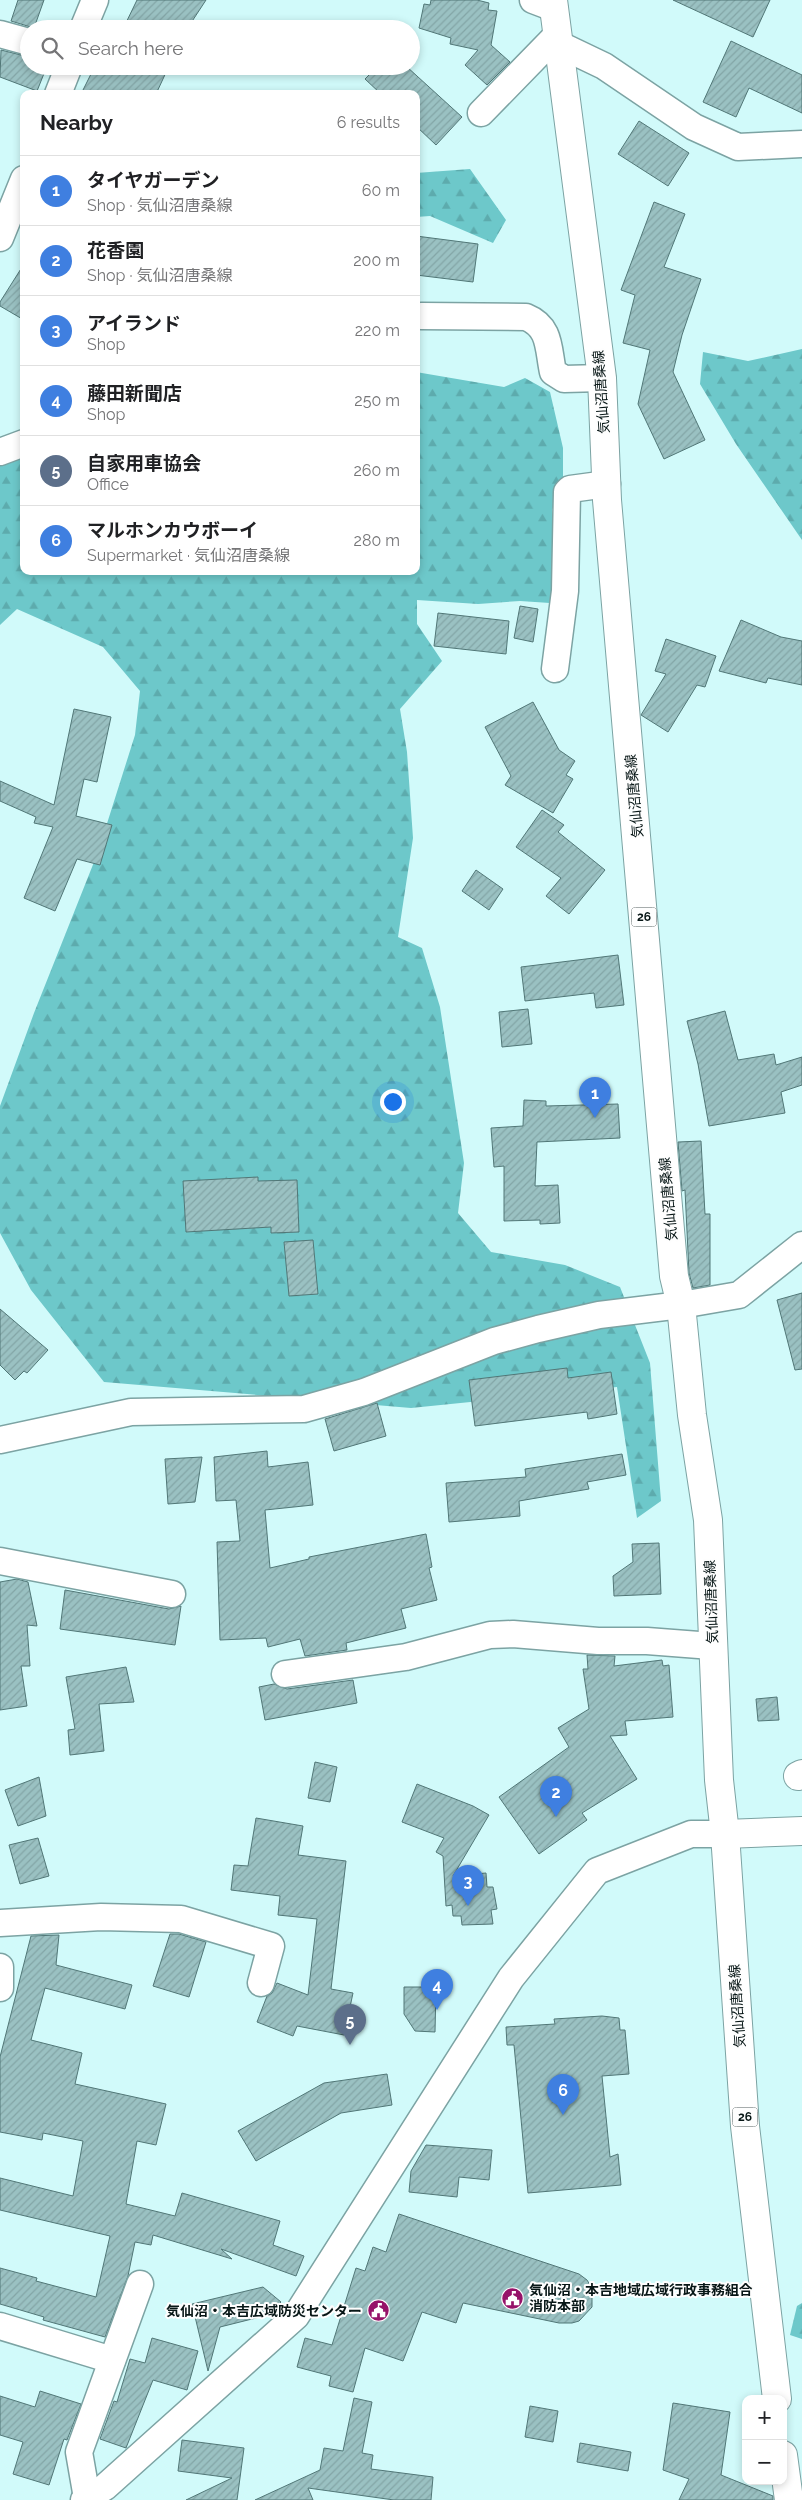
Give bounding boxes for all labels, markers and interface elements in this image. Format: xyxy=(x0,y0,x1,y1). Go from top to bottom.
search box xyxy=(20,20,420,75)
icon: search xyxy=(38,34,66,62)
text: Search here xyxy=(78,37,184,59)
text: Nearby xyxy=(40,110,113,135)
text: 6 results xyxy=(337,113,400,132)
text: タイヤガーデン xyxy=(87,169,219,191)
text: 1 xyxy=(52,181,60,200)
text: 60 m xyxy=(362,181,400,200)
text: Shop · 気仙沼唐桑線 xyxy=(87,196,233,215)
text: 花香園 xyxy=(87,239,144,261)
text: 2 xyxy=(51,251,61,270)
text: 200 m xyxy=(353,251,400,270)
text: Shop · 気仙沼唐桑線 xyxy=(87,266,233,285)
text: アイランド xyxy=(87,312,181,334)
text: 3 xyxy=(52,321,60,340)
text: 220 m xyxy=(355,321,400,340)
text: Shop xyxy=(87,335,125,354)
street label: 気仙沼唐桑線 xyxy=(590,350,612,434)
text: 藤田新聞店 xyxy=(87,382,182,404)
text: 4 xyxy=(51,391,61,410)
text: 250 m xyxy=(354,391,400,410)
text: Shop xyxy=(87,405,125,424)
text: 自家用車協会 xyxy=(87,452,201,474)
text: 5 xyxy=(52,461,60,480)
text: 260 m xyxy=(353,461,400,480)
text: Office xyxy=(87,475,129,494)
text: マルホンカウボーイ xyxy=(87,519,258,541)
text: 6 xyxy=(51,531,61,550)
text: 280 m xyxy=(354,531,400,550)
text: Supermarket · 気仙沼唐桑線 xyxy=(87,546,290,565)
street label: 気仙沼唐桑線 xyxy=(622,753,646,839)
road number: 26 xyxy=(632,908,656,926)
pin: 1 xyxy=(579,1077,611,1118)
your location xyxy=(380,1089,406,1115)
street label: 気仙沼唐桑線 xyxy=(656,1156,680,1242)
street label: 気仙沼唐桑線 xyxy=(702,1560,720,1644)
pin: 2 xyxy=(540,1776,572,1817)
pin: 3 xyxy=(452,1865,484,1906)
street label: 気仙沼唐桑線 xyxy=(726,1964,748,2048)
pin: 4 xyxy=(421,1969,453,2010)
pin: 5 xyxy=(334,2004,366,2045)
pin: 6 xyxy=(547,2074,579,2115)
road number: 26 xyxy=(732,2108,758,2126)
place label: 気仙沼・本吉地域広域行政事務組合 消防本部 xyxy=(529,2282,753,2314)
public building icon: 気仙沼・本吉地域広域行政事務組合 消防本部 xyxy=(501,2286,525,2310)
public building icon: 気仙沼・本吉広域防災センター xyxy=(366,2299,390,2323)
place label: 気仙沼・本吉広域防災センター xyxy=(166,2303,362,2319)
map controls xyxy=(742,2395,787,2485)
button: + xyxy=(742,2395,787,2440)
button: − xyxy=(742,2440,787,2485)

